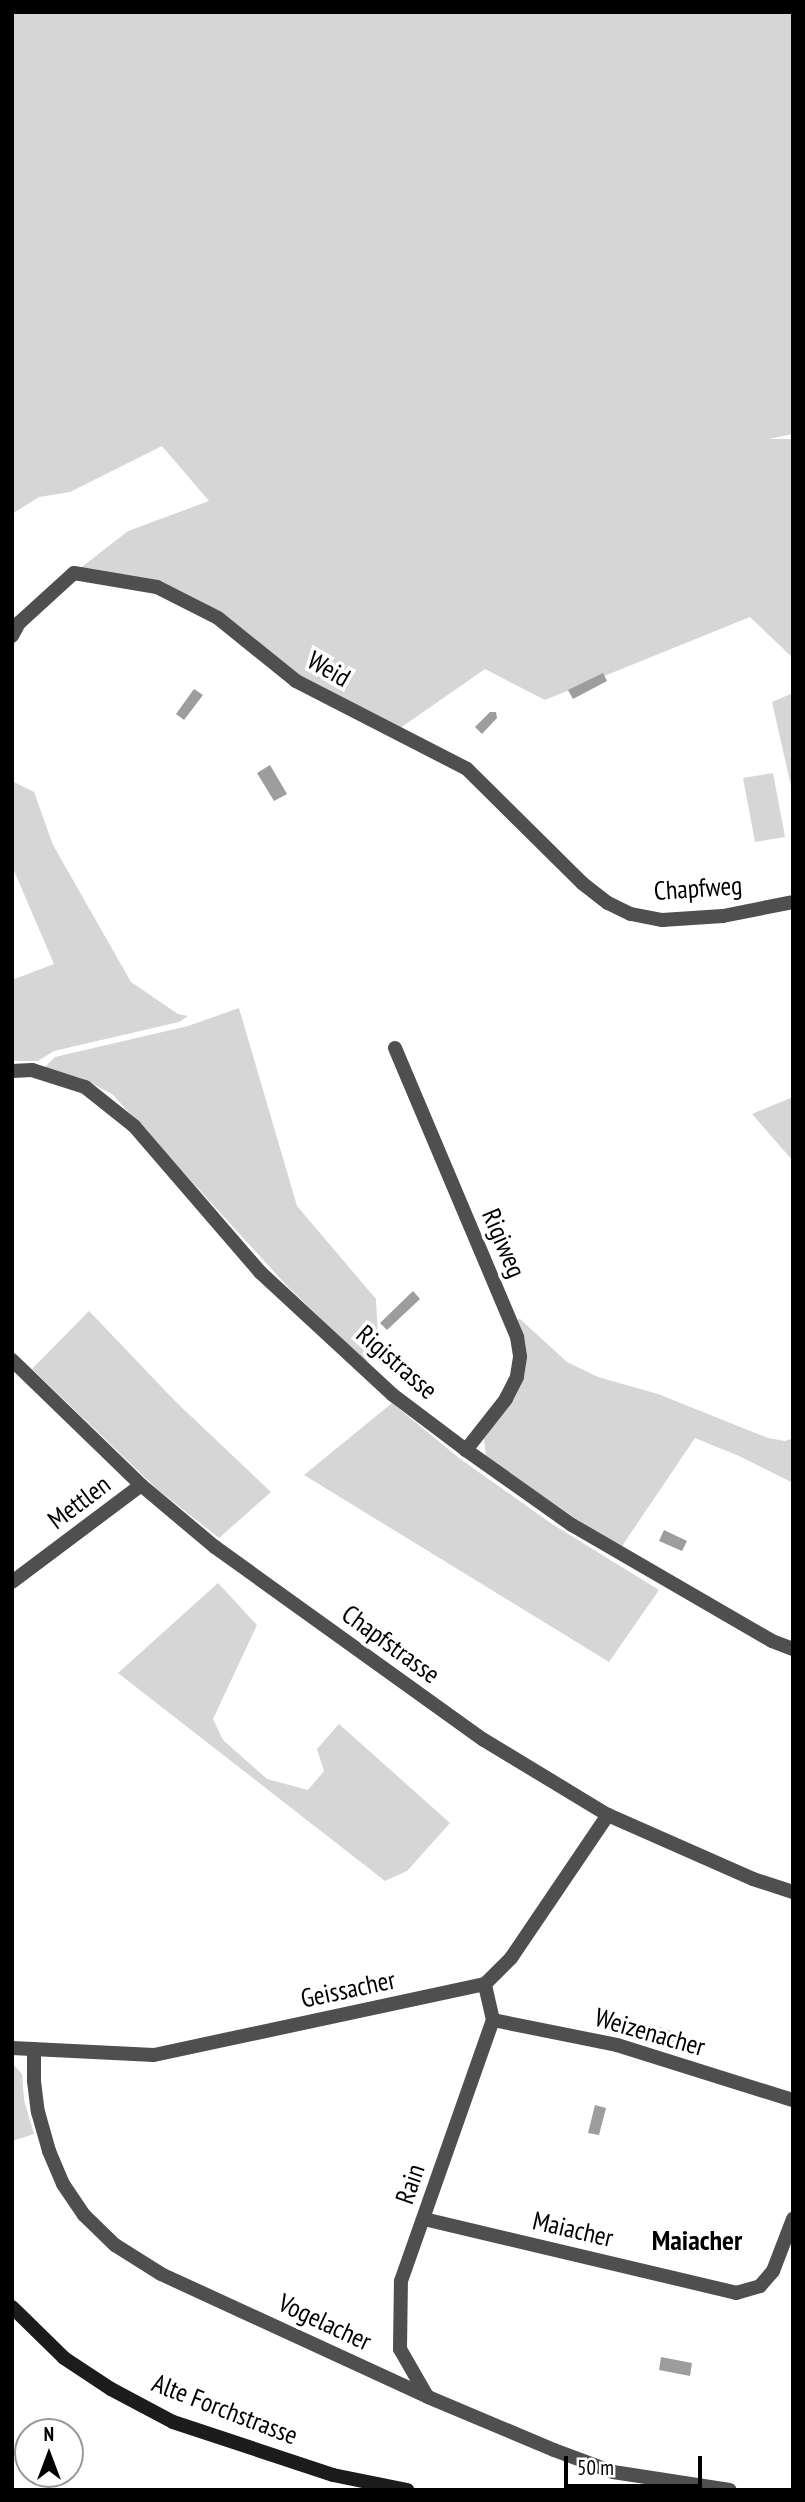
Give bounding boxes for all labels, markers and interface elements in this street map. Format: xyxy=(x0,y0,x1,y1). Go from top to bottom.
street label: Weid xyxy=(302,644,356,694)
street label: Chapfweg xyxy=(653,869,743,907)
street label: Rigiweg xyxy=(476,1204,532,1282)
street label: Rigistrasse xyxy=(350,1318,444,1406)
street label: Mettlen xyxy=(42,1469,116,1535)
street label: Chapfstrasse xyxy=(336,1598,446,1690)
street label: Geissacher xyxy=(298,1964,398,2014)
street label: Weizenacher xyxy=(591,2001,709,2063)
street label: Rain xyxy=(389,2160,431,2208)
street label: Maiacher xyxy=(530,2205,616,2253)
district label: Maiacher xyxy=(652,2223,742,2257)
street label: Vogelacher xyxy=(274,2287,376,2357)
street label: Alte Forchstrasse xyxy=(148,2367,302,2451)
north arrow xyxy=(14,2418,84,2488)
text: N xyxy=(44,2422,54,2446)
scale bar xyxy=(567,2442,705,2486)
text: 50 m xyxy=(577,2454,614,2481)

